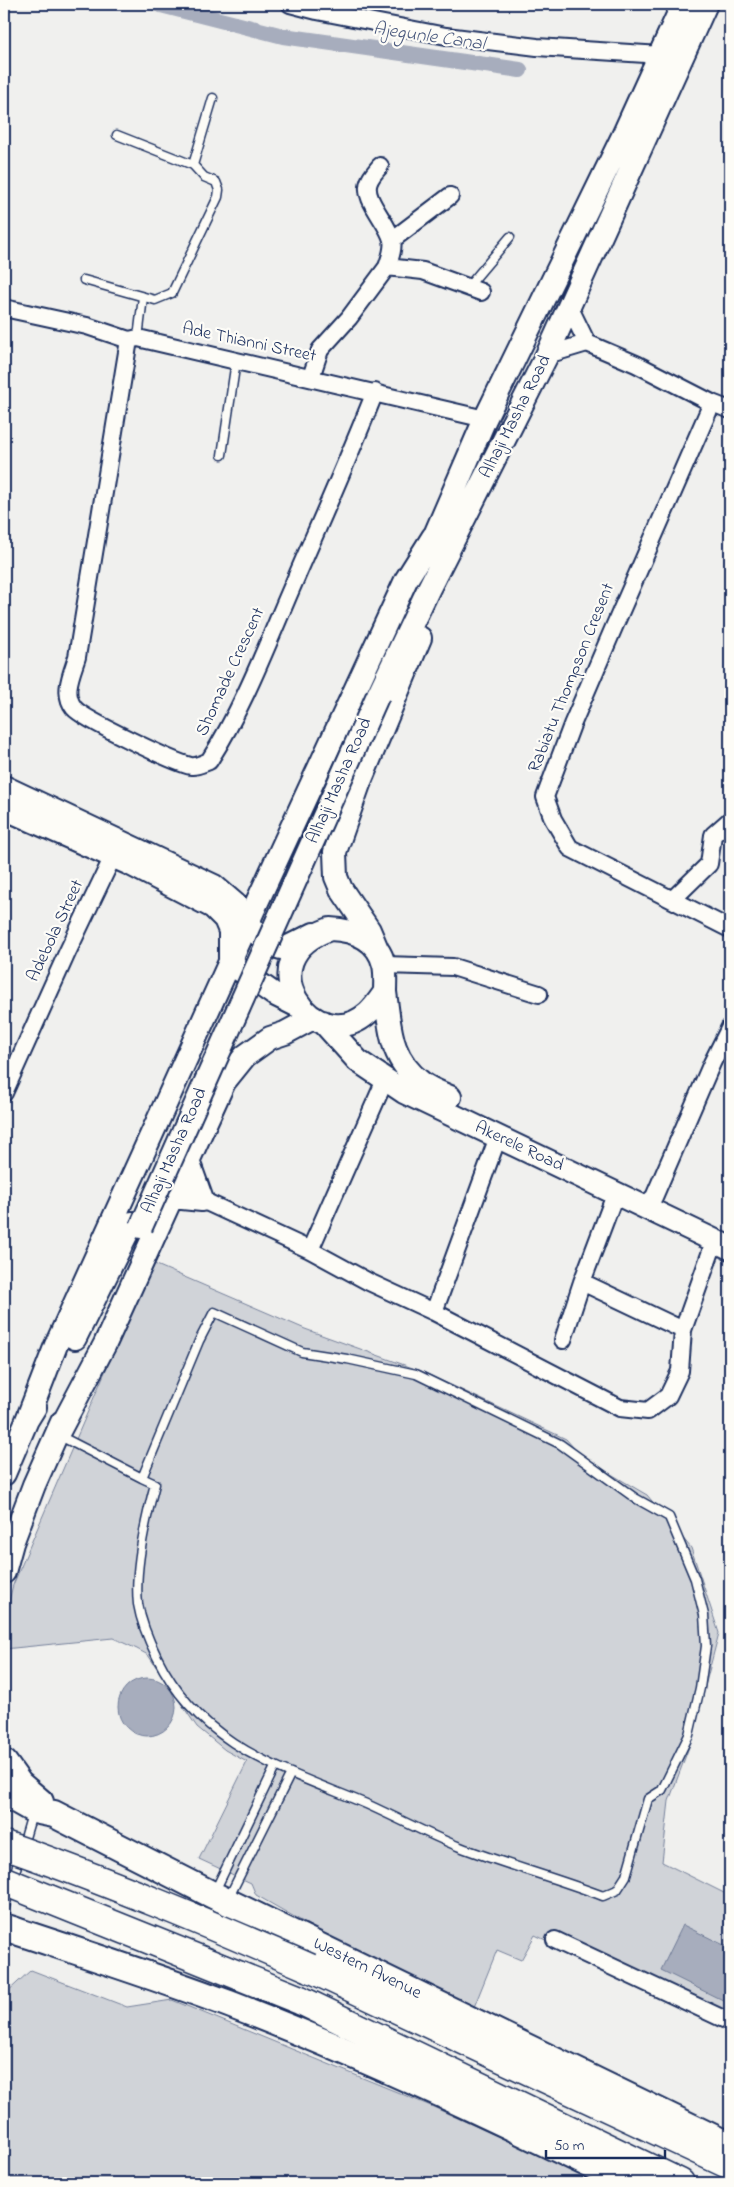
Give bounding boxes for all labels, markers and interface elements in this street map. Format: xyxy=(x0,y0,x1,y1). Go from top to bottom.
water label: Ajegunle Canal xyxy=(371,16,489,60)
street label: Ade Thianni Street xyxy=(180,316,318,370)
street label: Alhaji Masha Road xyxy=(474,351,558,483)
street label: Rabiatu Thompson Cresent xyxy=(522,579,622,777)
street label: Shomade Crescent xyxy=(190,603,272,741)
street label: Alhaji Masha Road xyxy=(301,714,379,848)
street label: Adebola Street xyxy=(21,876,91,986)
street label: Alhaji Masha Road xyxy=(136,1084,214,1218)
street label: Akerele Road xyxy=(470,1115,568,1179)
street label: Western Avenue xyxy=(308,1931,427,2007)
scale bar xyxy=(546,2127,665,2159)
text: 50 m xyxy=(554,2135,585,2157)

